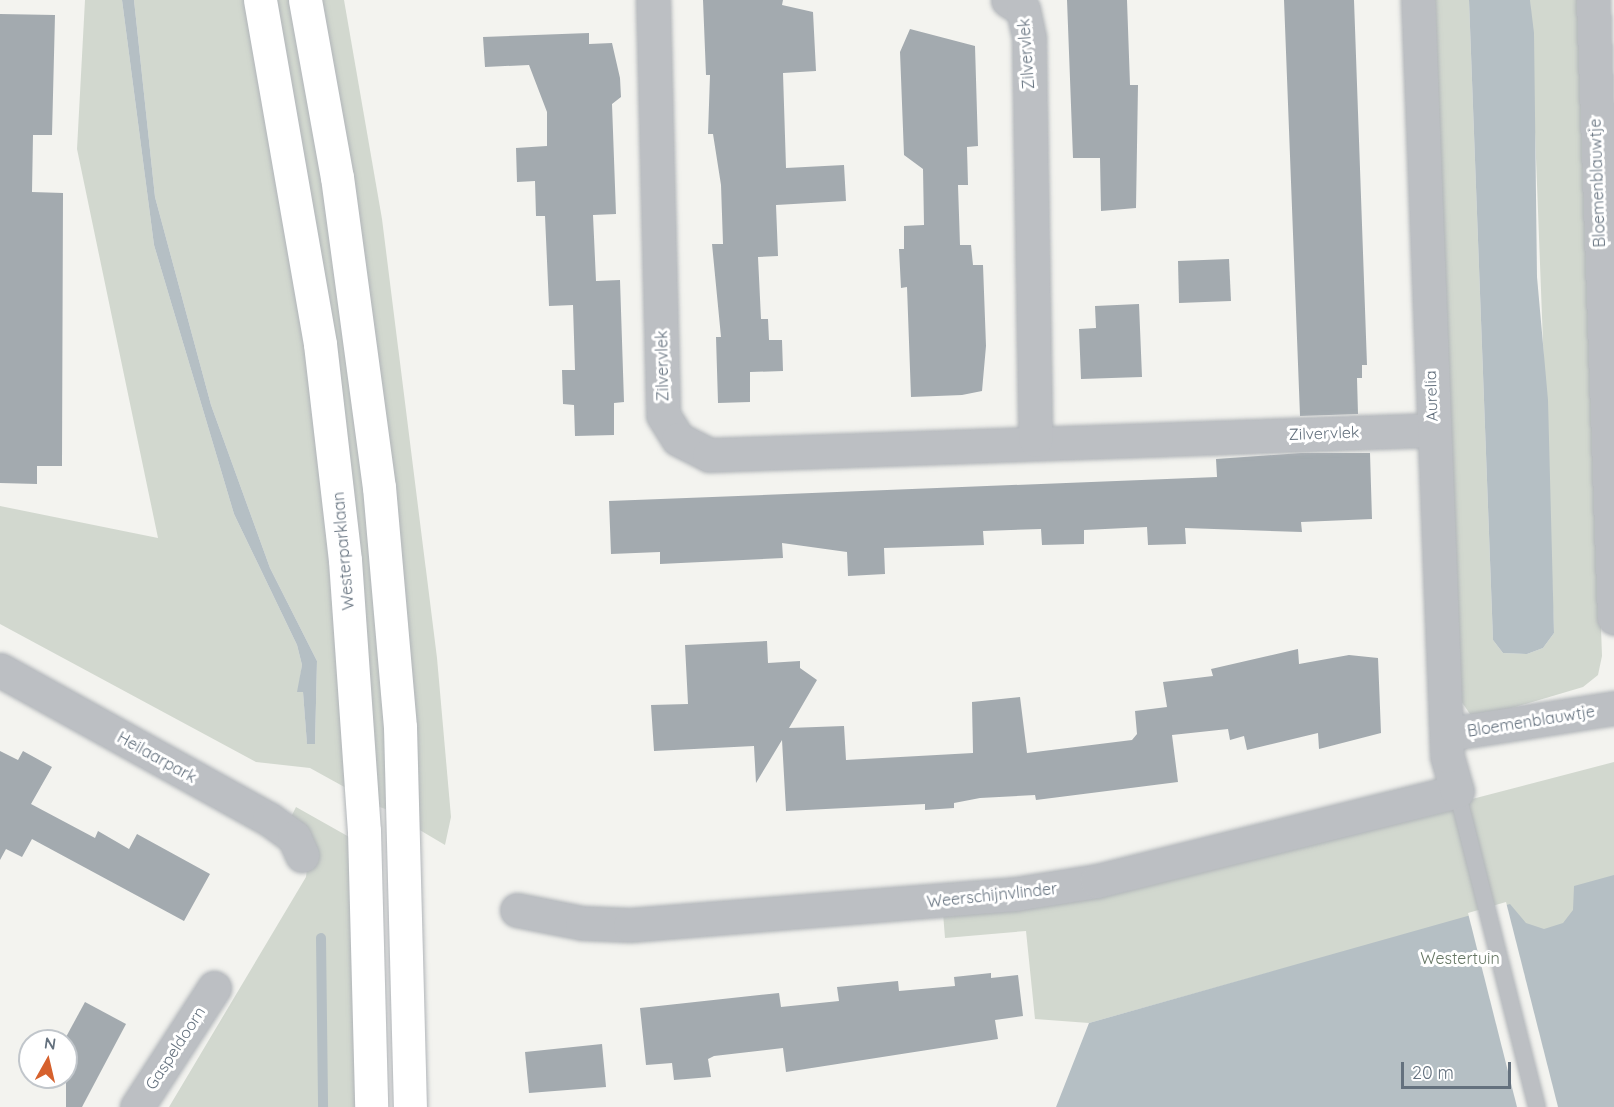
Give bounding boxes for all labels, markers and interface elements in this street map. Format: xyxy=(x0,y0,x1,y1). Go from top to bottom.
street label: Zilvervlek xyxy=(1014,18,1038,90)
street label: Bloemenblauwtje xyxy=(1585,118,1609,248)
street label: Zilvervlek xyxy=(652,330,672,402)
street label: Aurelia xyxy=(1421,370,1441,422)
street label: Zilvervlek xyxy=(1288,422,1360,444)
street label: Westerparklaan xyxy=(328,491,358,611)
street label: Bloemenblauwtje xyxy=(1466,701,1596,741)
street label: Heilaarpark xyxy=(114,727,200,787)
street label: Weerschijnvlinder xyxy=(926,879,1058,911)
park label: Westertuin xyxy=(1420,948,1500,968)
street label: Gaspeldoorn xyxy=(141,1003,209,1093)
north arrow xyxy=(18,1029,78,1089)
text: N xyxy=(43,1032,57,1054)
scale bar xyxy=(1404,1050,1514,1088)
text: 20 m xyxy=(1412,1061,1454,1084)

